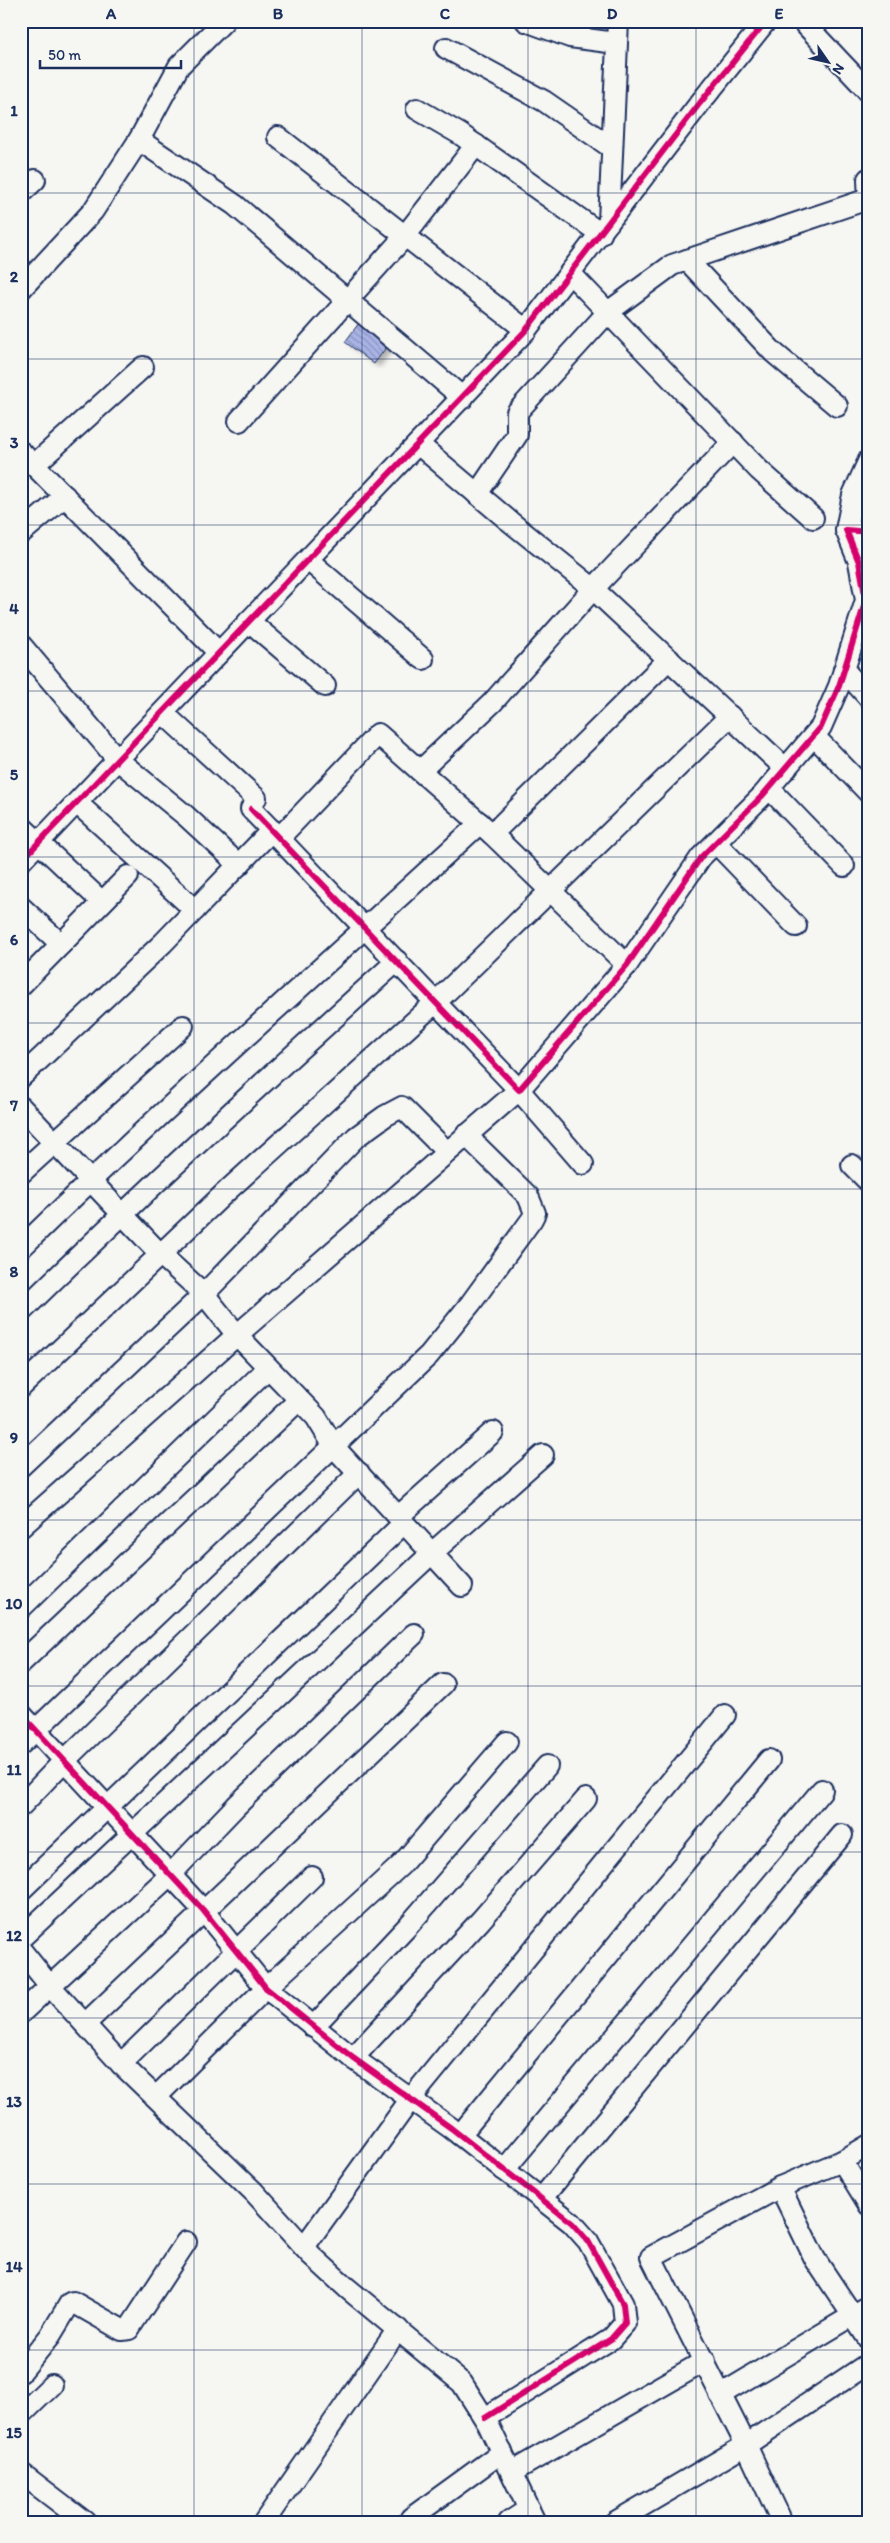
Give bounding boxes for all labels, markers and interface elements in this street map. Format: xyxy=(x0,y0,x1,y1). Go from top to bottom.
text: A xyxy=(105,4,117,23)
text: B xyxy=(273,4,284,23)
text: C xyxy=(440,4,451,23)
text: D xyxy=(607,4,618,23)
text: E xyxy=(775,4,784,23)
scale bar xyxy=(40,38,181,70)
north arrow xyxy=(802,38,852,88)
text: 50 m xyxy=(48,46,81,64)
text: N xyxy=(829,60,848,78)
text: 1 xyxy=(10,101,18,120)
text: 2 xyxy=(10,267,19,286)
text: 3 xyxy=(10,433,19,452)
text: 4 xyxy=(9,599,19,618)
text: 5 xyxy=(10,765,19,784)
text: 6 xyxy=(10,930,19,949)
text: 7 xyxy=(9,1096,18,1115)
text: 8 xyxy=(10,1262,19,1281)
text: 9 xyxy=(10,1428,18,1447)
text: 10 xyxy=(5,1594,23,1613)
text: 11 xyxy=(7,1760,22,1779)
text: 12 xyxy=(6,1926,23,1945)
text: 13 xyxy=(6,2092,22,2111)
text: 14 xyxy=(5,2257,23,2276)
text: 15 xyxy=(6,2423,23,2442)

